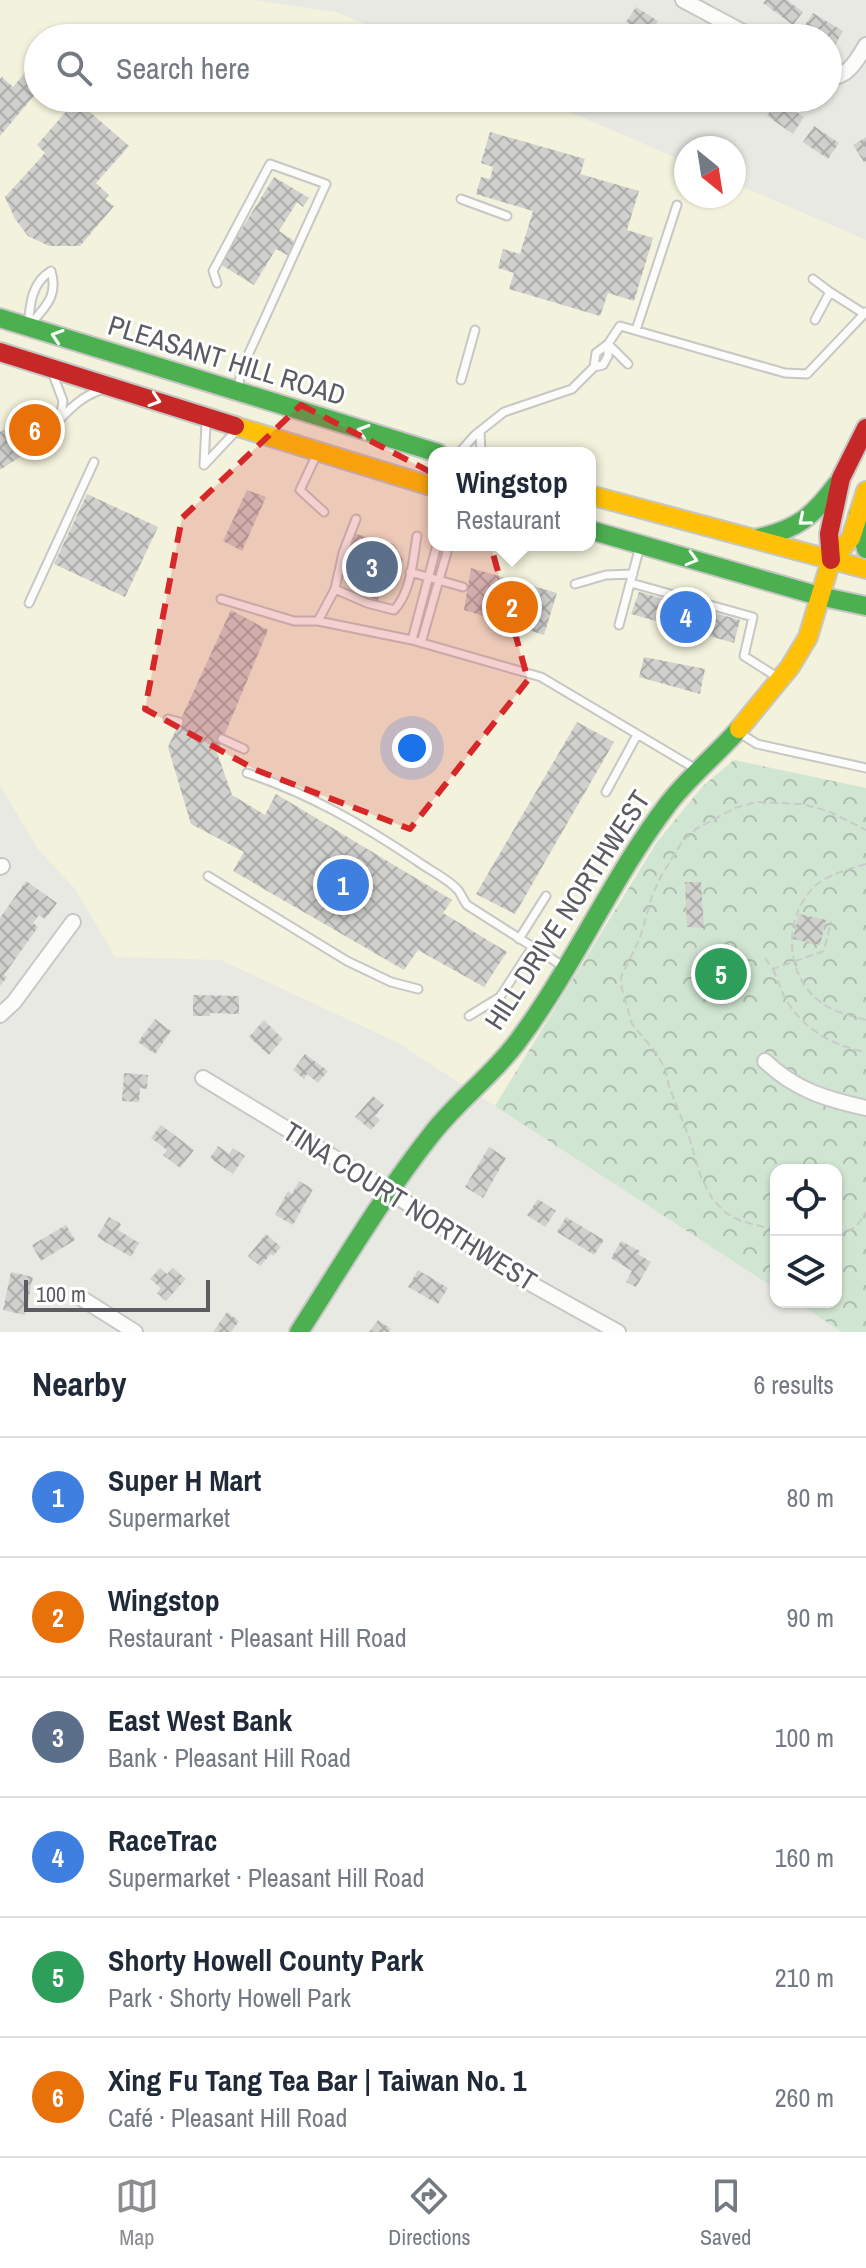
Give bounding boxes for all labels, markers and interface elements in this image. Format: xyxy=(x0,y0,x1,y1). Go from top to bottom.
search box xyxy=(24,24,842,112)
icon: search xyxy=(52,46,96,90)
text: Search here xyxy=(116,48,250,88)
north arrow xyxy=(674,136,746,208)
street label: PLEASANT HILL ROAD xyxy=(104,306,350,414)
one-way arrow xyxy=(51,330,65,346)
one-way arrow xyxy=(147,391,161,407)
pin: 6 xyxy=(9,400,61,460)
one-way arrow xyxy=(357,425,371,441)
popup xyxy=(428,447,596,551)
text: Wingstop xyxy=(456,462,568,502)
text: Restaurant xyxy=(456,502,560,537)
one-way arrow xyxy=(799,510,814,525)
pin: 3 xyxy=(346,537,398,597)
one-way arrow xyxy=(685,550,698,566)
pin: 2 xyxy=(486,577,538,637)
pin: 4 xyxy=(660,587,712,647)
your location xyxy=(392,728,432,768)
street label: HILL DRIVE NORTHWEST xyxy=(475,783,659,1037)
pin: 1 xyxy=(317,855,369,915)
pin: 5 xyxy=(695,944,747,1004)
street label: TINA COURT NORTHWEST xyxy=(276,1112,544,1300)
map controls xyxy=(770,1164,842,1308)
button: locate xyxy=(770,1164,842,1236)
button: layers xyxy=(770,1236,842,1308)
scale bar xyxy=(24,1276,210,1312)
text: 100 m xyxy=(36,1279,86,1309)
text: Nearby xyxy=(32,1361,127,1407)
text: 6 results xyxy=(753,1367,834,1402)
text: Super H Mart xyxy=(108,1460,261,1500)
text: 1 xyxy=(52,1480,64,1515)
text: 80 m xyxy=(787,1480,834,1515)
text: Supermarket xyxy=(108,1500,230,1535)
text: Wingstop xyxy=(108,1580,220,1620)
text: 2 xyxy=(52,1600,64,1635)
text: 90 m xyxy=(787,1600,834,1635)
text: Restaurant · Pleasant Hill Road xyxy=(108,1620,407,1655)
text: East West Bank xyxy=(108,1700,292,1740)
text: 3 xyxy=(52,1720,64,1755)
text: 100 m xyxy=(775,1720,834,1755)
text: Bank · Pleasant Hill Road xyxy=(108,1740,351,1775)
text: RaceTrac xyxy=(108,1820,217,1860)
text: 4 xyxy=(52,1840,64,1875)
text: 160 m xyxy=(775,1840,834,1875)
text: Supermarket · Pleasant Hill Road xyxy=(108,1860,424,1895)
text: Shorty Howell County Park xyxy=(108,1940,424,1980)
text: 5 xyxy=(52,1960,64,1995)
text: 210 m xyxy=(775,1960,834,1995)
text: Park · Shorty Howell Park xyxy=(108,1980,351,2015)
text: Xing Fu Tang Tea Bar | Taiwan No. 1 xyxy=(108,2060,526,2100)
text: 6 xyxy=(52,2080,64,2115)
text: 260 m xyxy=(775,2080,834,2115)
text: Café · Pleasant Hill Road xyxy=(108,2100,347,2135)
tab: Map xyxy=(115,2174,159,2252)
tab: Directions xyxy=(388,2174,471,2252)
tab: Saved xyxy=(700,2174,751,2252)

